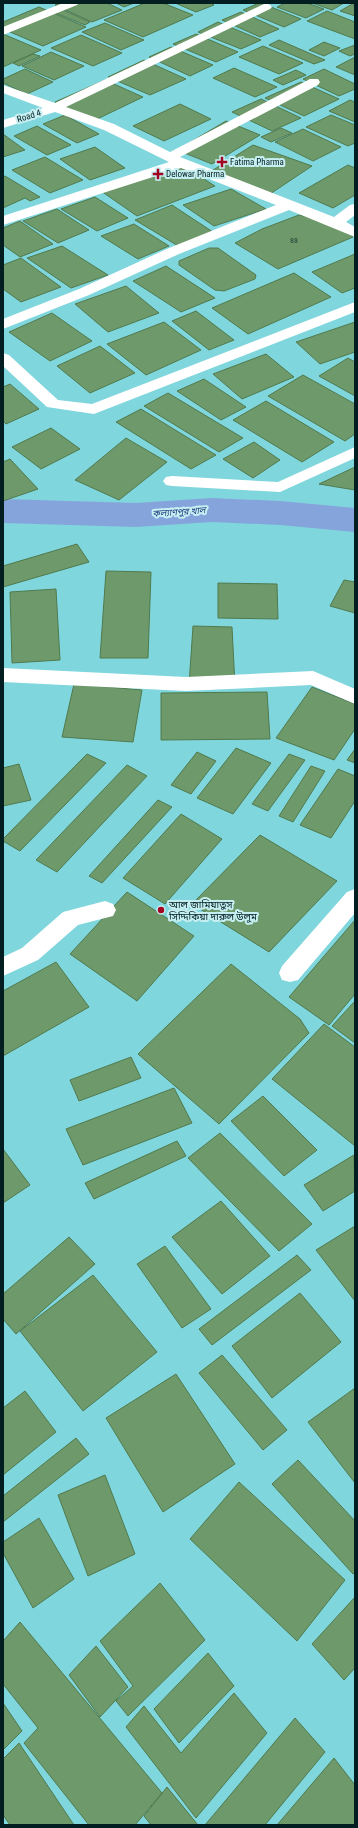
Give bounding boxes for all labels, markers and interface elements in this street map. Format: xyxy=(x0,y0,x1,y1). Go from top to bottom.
street label: Road 4 xyxy=(16,107,43,124)
marker: Fatima Pharma xyxy=(217,157,227,167)
place label: Fatima Pharma xyxy=(230,157,284,167)
marker: Delowar Pharma xyxy=(153,169,163,179)
place label: Delowar Pharma xyxy=(166,169,224,179)
house number: 88 xyxy=(290,236,298,245)
water label: কল্যাণপুর খাল xyxy=(152,505,208,520)
place label: আল জামিয়াতুস সিদ্দিকিয়া দারুল উলুম xyxy=(168,899,258,923)
marker: আল জামিয়াতুস সিদ্দিকিয়া দারুল উলুম xyxy=(156,905,166,915)

